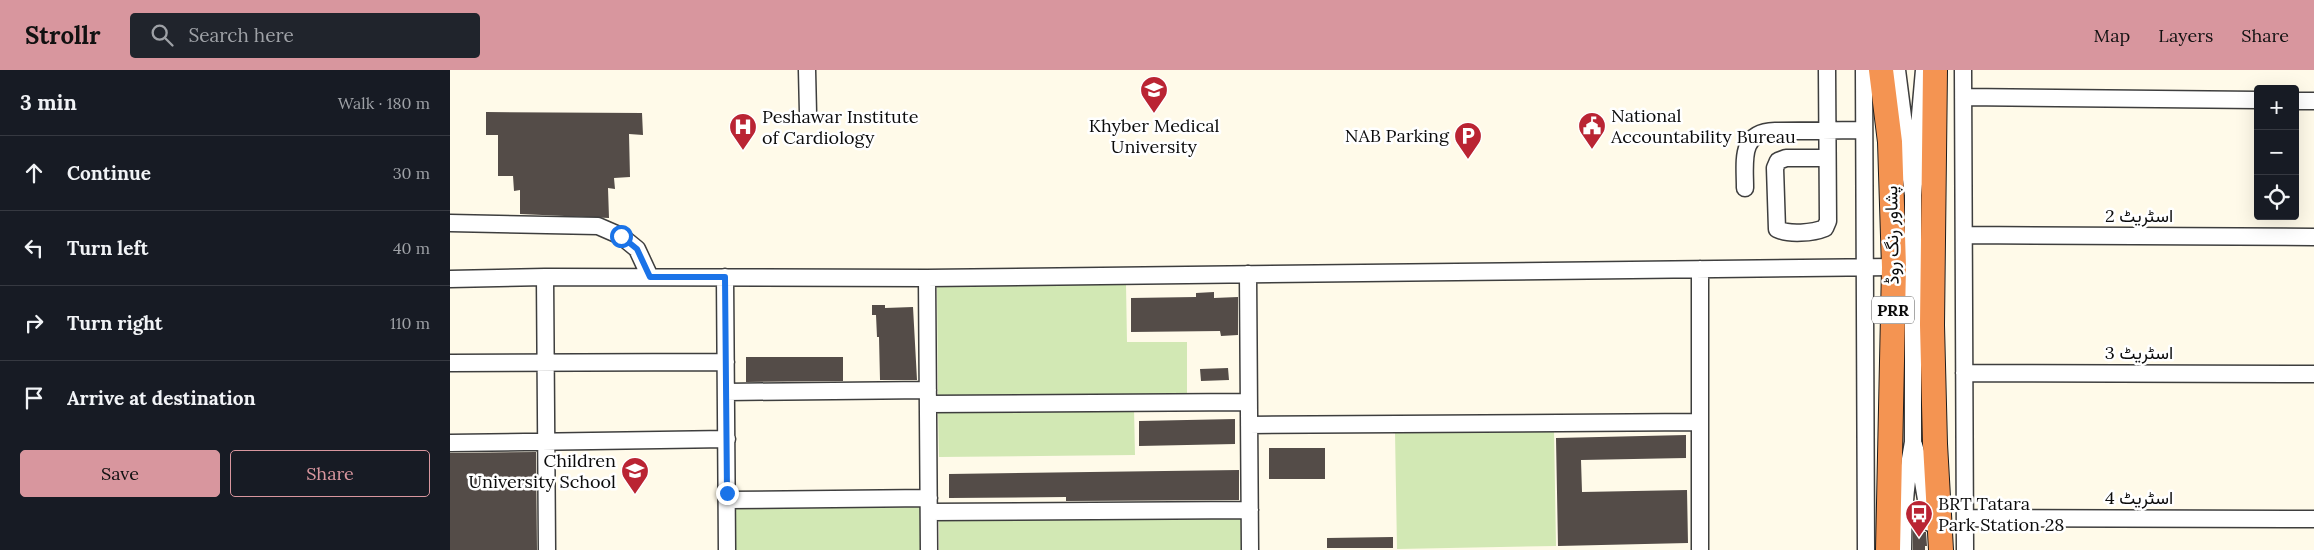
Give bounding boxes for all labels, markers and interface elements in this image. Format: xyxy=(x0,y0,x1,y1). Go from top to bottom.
search box xyxy=(130,13,480,58)
text: Strollr xyxy=(25,20,100,51)
icon: search xyxy=(148,21,176,49)
text: Search here xyxy=(188,23,294,47)
text: Map xyxy=(2094,24,2130,47)
text: Layers xyxy=(2158,24,2213,47)
text: Share xyxy=(2241,24,2289,47)
school or university icon: Khyber Medical University xyxy=(1139,75,1169,114)
map controls xyxy=(2254,85,2299,220)
button: + xyxy=(2254,85,2299,130)
text: 3 min xyxy=(20,89,77,116)
text: Walk · 180 m xyxy=(338,93,430,113)
place label: National Accountability Bureau xyxy=(1610,104,1796,148)
place label: Peshawar Institute of Cardiology xyxy=(762,105,919,149)
public building icon: National Accountability Bureau xyxy=(1577,111,1607,150)
hospital icon: Peshawar Institute of Cardiology xyxy=(728,112,758,151)
place label: Khyber Medical University xyxy=(1089,114,1219,158)
parking icon: NAB Parking xyxy=(1453,121,1483,160)
place label: NAB Parking xyxy=(1345,124,1450,147)
button: − xyxy=(2254,130,2299,175)
icon: ahead xyxy=(20,159,48,187)
text: Continue xyxy=(67,161,151,185)
text: 30 m xyxy=(393,163,430,183)
button: locate xyxy=(2254,175,2299,220)
street label: پشاور رنگ روڈ xyxy=(1879,185,1905,285)
street label: اسٹریٹ 2 xyxy=(2105,204,2173,227)
route start xyxy=(610,225,633,248)
icon: left xyxy=(20,234,48,262)
text: Turn left xyxy=(67,236,148,260)
text: 40 m xyxy=(393,238,430,258)
road number: PRR xyxy=(1872,296,1914,324)
icon: right xyxy=(20,309,48,337)
text: Turn right xyxy=(67,311,163,335)
text: 110 m xyxy=(390,313,430,333)
street label: اسٹریٹ 3 xyxy=(2105,341,2173,364)
icon: arrive xyxy=(20,384,48,412)
text: Arrive at destination xyxy=(67,386,256,410)
place label: Children University School xyxy=(468,449,616,493)
button: Save xyxy=(20,450,220,497)
button: Share xyxy=(230,450,430,497)
school or university icon: Children University School xyxy=(620,456,650,495)
route end xyxy=(716,482,739,505)
street label: اسٹریٹ 4 xyxy=(2105,486,2173,509)
place label: BRT Tatara Park Station 28 xyxy=(1938,492,2064,536)
bus stop icon: BRT Tatara Park Station 28 xyxy=(1904,499,1934,538)

